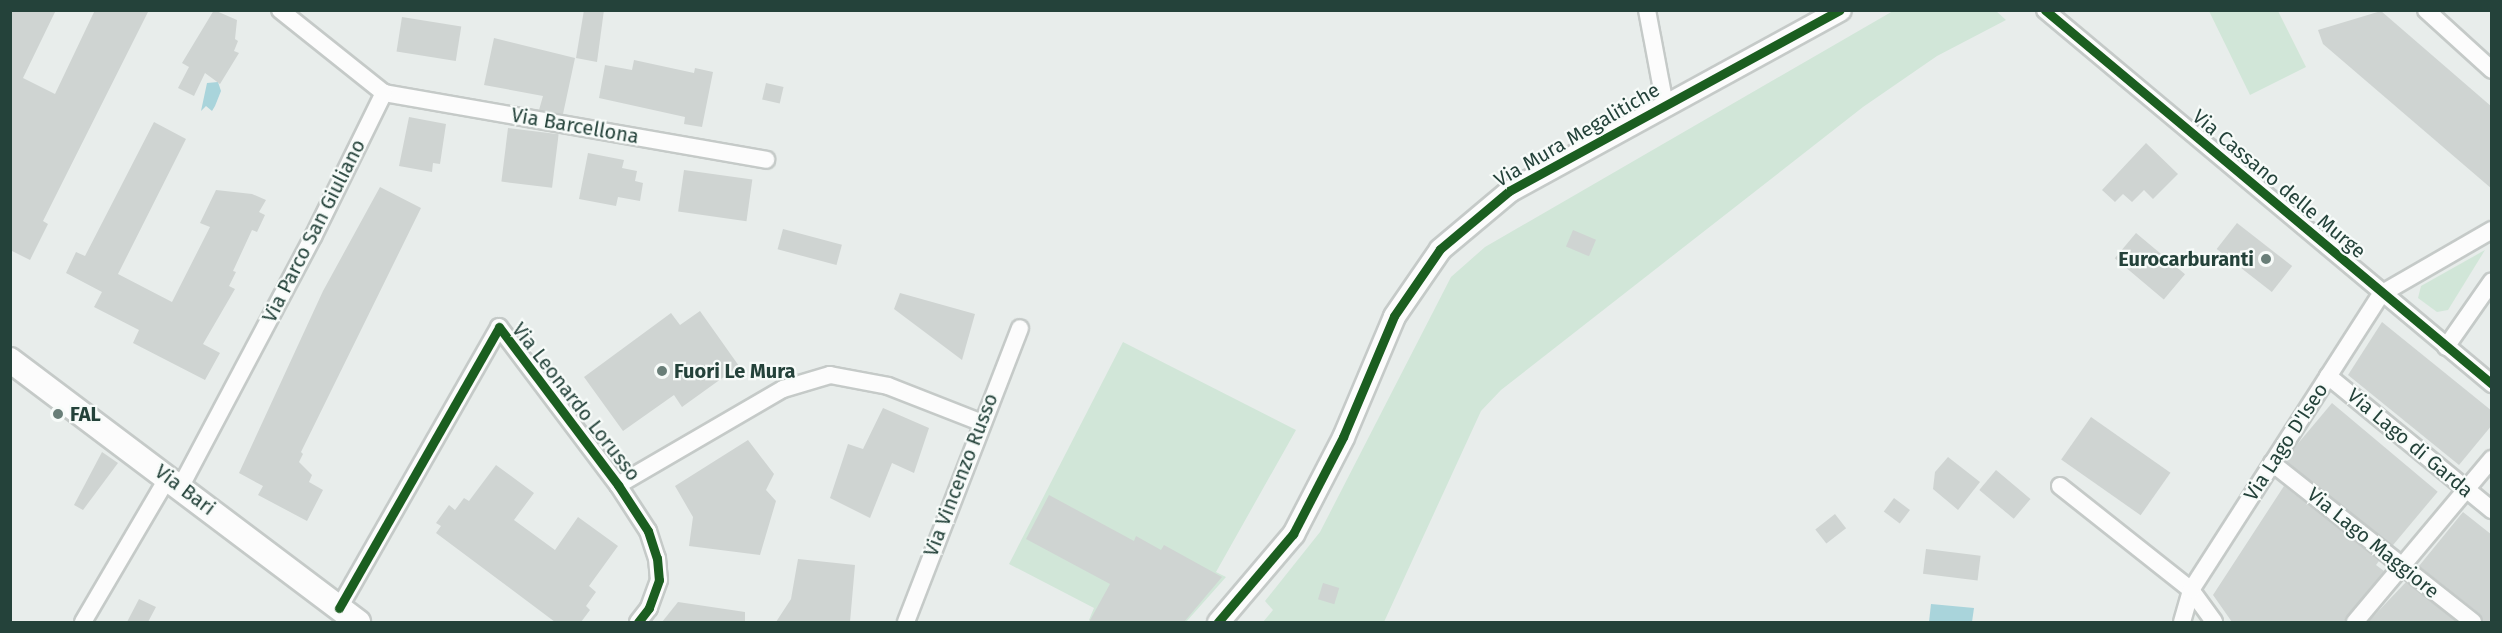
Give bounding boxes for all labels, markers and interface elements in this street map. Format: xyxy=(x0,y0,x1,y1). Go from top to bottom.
street label: Via Mura Megalitiche xyxy=(1490,78,1664,192)
street label: Via Barcellona xyxy=(509,103,641,149)
street label: Via Cassano delle Murge xyxy=(2187,104,2371,264)
street label: Via Parco San Giuliano xyxy=(257,136,371,326)
place label: Eurocarburanti xyxy=(2118,247,2254,271)
marker: Eurocarburanti xyxy=(2259,252,2273,266)
street label: Via Leonardo Lorusso xyxy=(507,318,645,486)
place label: Fuori Le Mura xyxy=(674,359,796,383)
marker: Fuori Le Mura xyxy=(655,364,669,378)
street label: Via Lago D'Iseo xyxy=(2239,379,2333,505)
street label: Via Lago di Garda xyxy=(2342,383,2478,503)
street label: Via Vincenzo Russo xyxy=(919,390,1003,560)
place label: FAL xyxy=(70,402,101,426)
marker: FAL xyxy=(51,407,65,421)
street label: Via Bari xyxy=(150,460,220,520)
street label: Via Lago Maggiore xyxy=(2302,482,2444,604)

